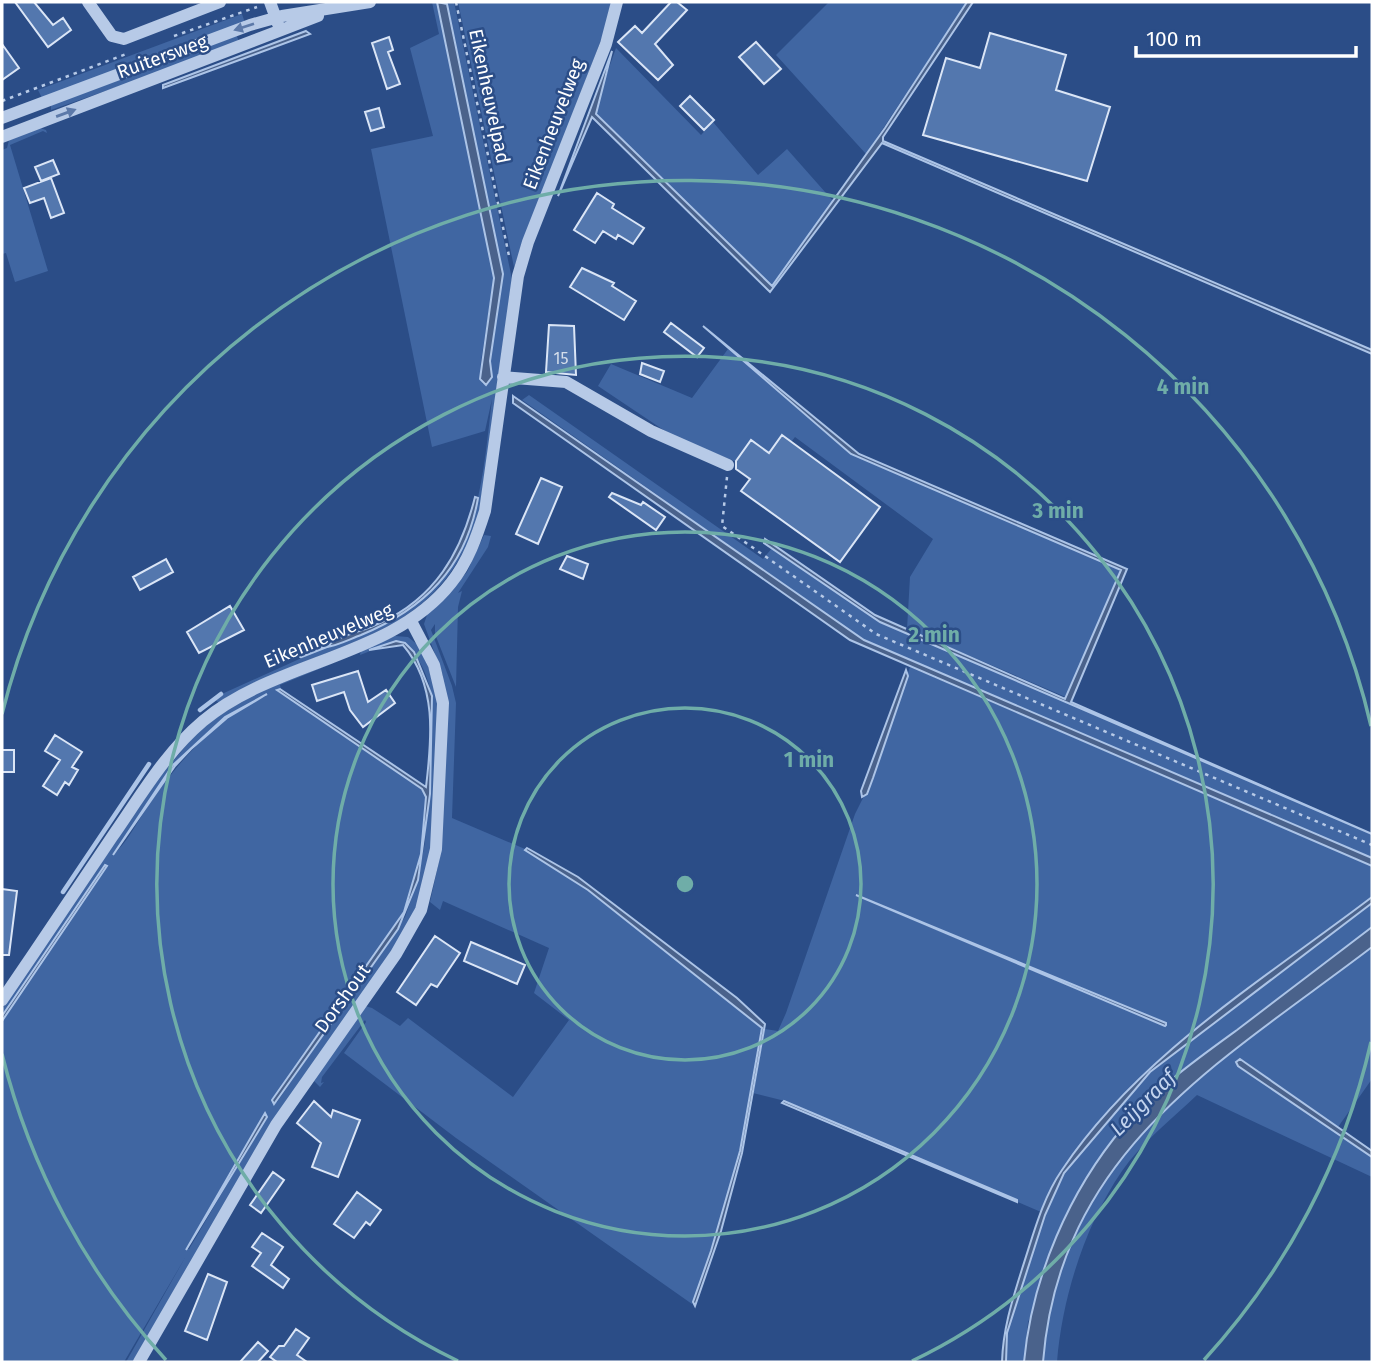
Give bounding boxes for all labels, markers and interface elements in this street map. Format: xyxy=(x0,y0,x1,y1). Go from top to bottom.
scale bar xyxy=(1136,14,1356,58)
one-way arrow xyxy=(233,22,254,33)
text: 100 m xyxy=(1146,26,1202,52)
street label: Eikenheuvelpad xyxy=(464,27,515,166)
street label: Ruitersweg xyxy=(114,29,211,83)
street label: Eikenheuvelweg xyxy=(518,55,589,193)
one-way arrow xyxy=(55,107,76,118)
house number: 15 xyxy=(554,349,568,368)
text: 4 min xyxy=(1157,374,1209,400)
text: 3 min xyxy=(1031,498,1084,524)
street label: Eikenheuvelweg xyxy=(260,598,396,673)
text: 2 min xyxy=(908,622,960,648)
text: 1 min xyxy=(784,747,834,773)
centre of rings xyxy=(673,872,697,896)
street label: Dorshout xyxy=(310,959,375,1037)
water label: Leijgraaf xyxy=(1105,1062,1184,1141)

